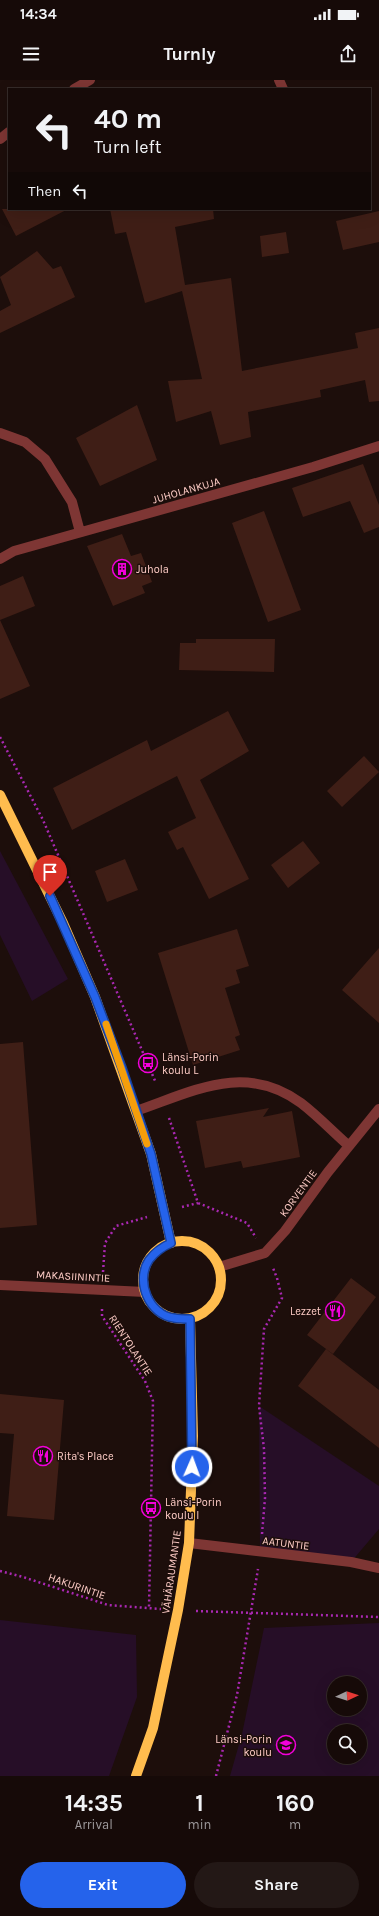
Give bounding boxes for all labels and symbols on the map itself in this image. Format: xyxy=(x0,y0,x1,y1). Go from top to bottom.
street label: JUHOLANKUJA xyxy=(151,474,222,506)
building icon: Juhola xyxy=(111,558,133,580)
place label: Juhola xyxy=(136,563,169,576)
pin xyxy=(33,855,67,896)
place label: Länsi-Porin koulu L xyxy=(162,1051,219,1077)
bus stop icon: Länsi-Porin koulu L xyxy=(137,1052,159,1074)
street label: KORVENTIE xyxy=(277,1167,320,1219)
street label: MAKASIININTIE xyxy=(36,1268,110,1285)
restaurant icon: Lezzet xyxy=(324,1300,346,1322)
place label: Lezzet xyxy=(290,1305,321,1318)
street label: RIENTOLANTIE xyxy=(106,1312,155,1378)
restaurant icon: Rita's Place xyxy=(32,1445,54,1467)
position arrow xyxy=(171,1446,213,1488)
place label: Rita's Place xyxy=(57,1450,114,1463)
place label: Länsi-Porin koulu I xyxy=(165,1496,222,1522)
bus stop icon: Länsi-Porin koulu I xyxy=(140,1497,162,1519)
street label: VÄHÄRAUMANTIE xyxy=(158,1529,184,1615)
street label: AATUNTIE xyxy=(262,1534,310,1553)
street label: HAKURINTIE xyxy=(47,1571,107,1602)
north arrow xyxy=(327,1676,367,1716)
place label: Länsi-Porin koulu xyxy=(215,1733,272,1759)
school or university icon: Länsi-Porin koulu xyxy=(275,1734,297,1756)

